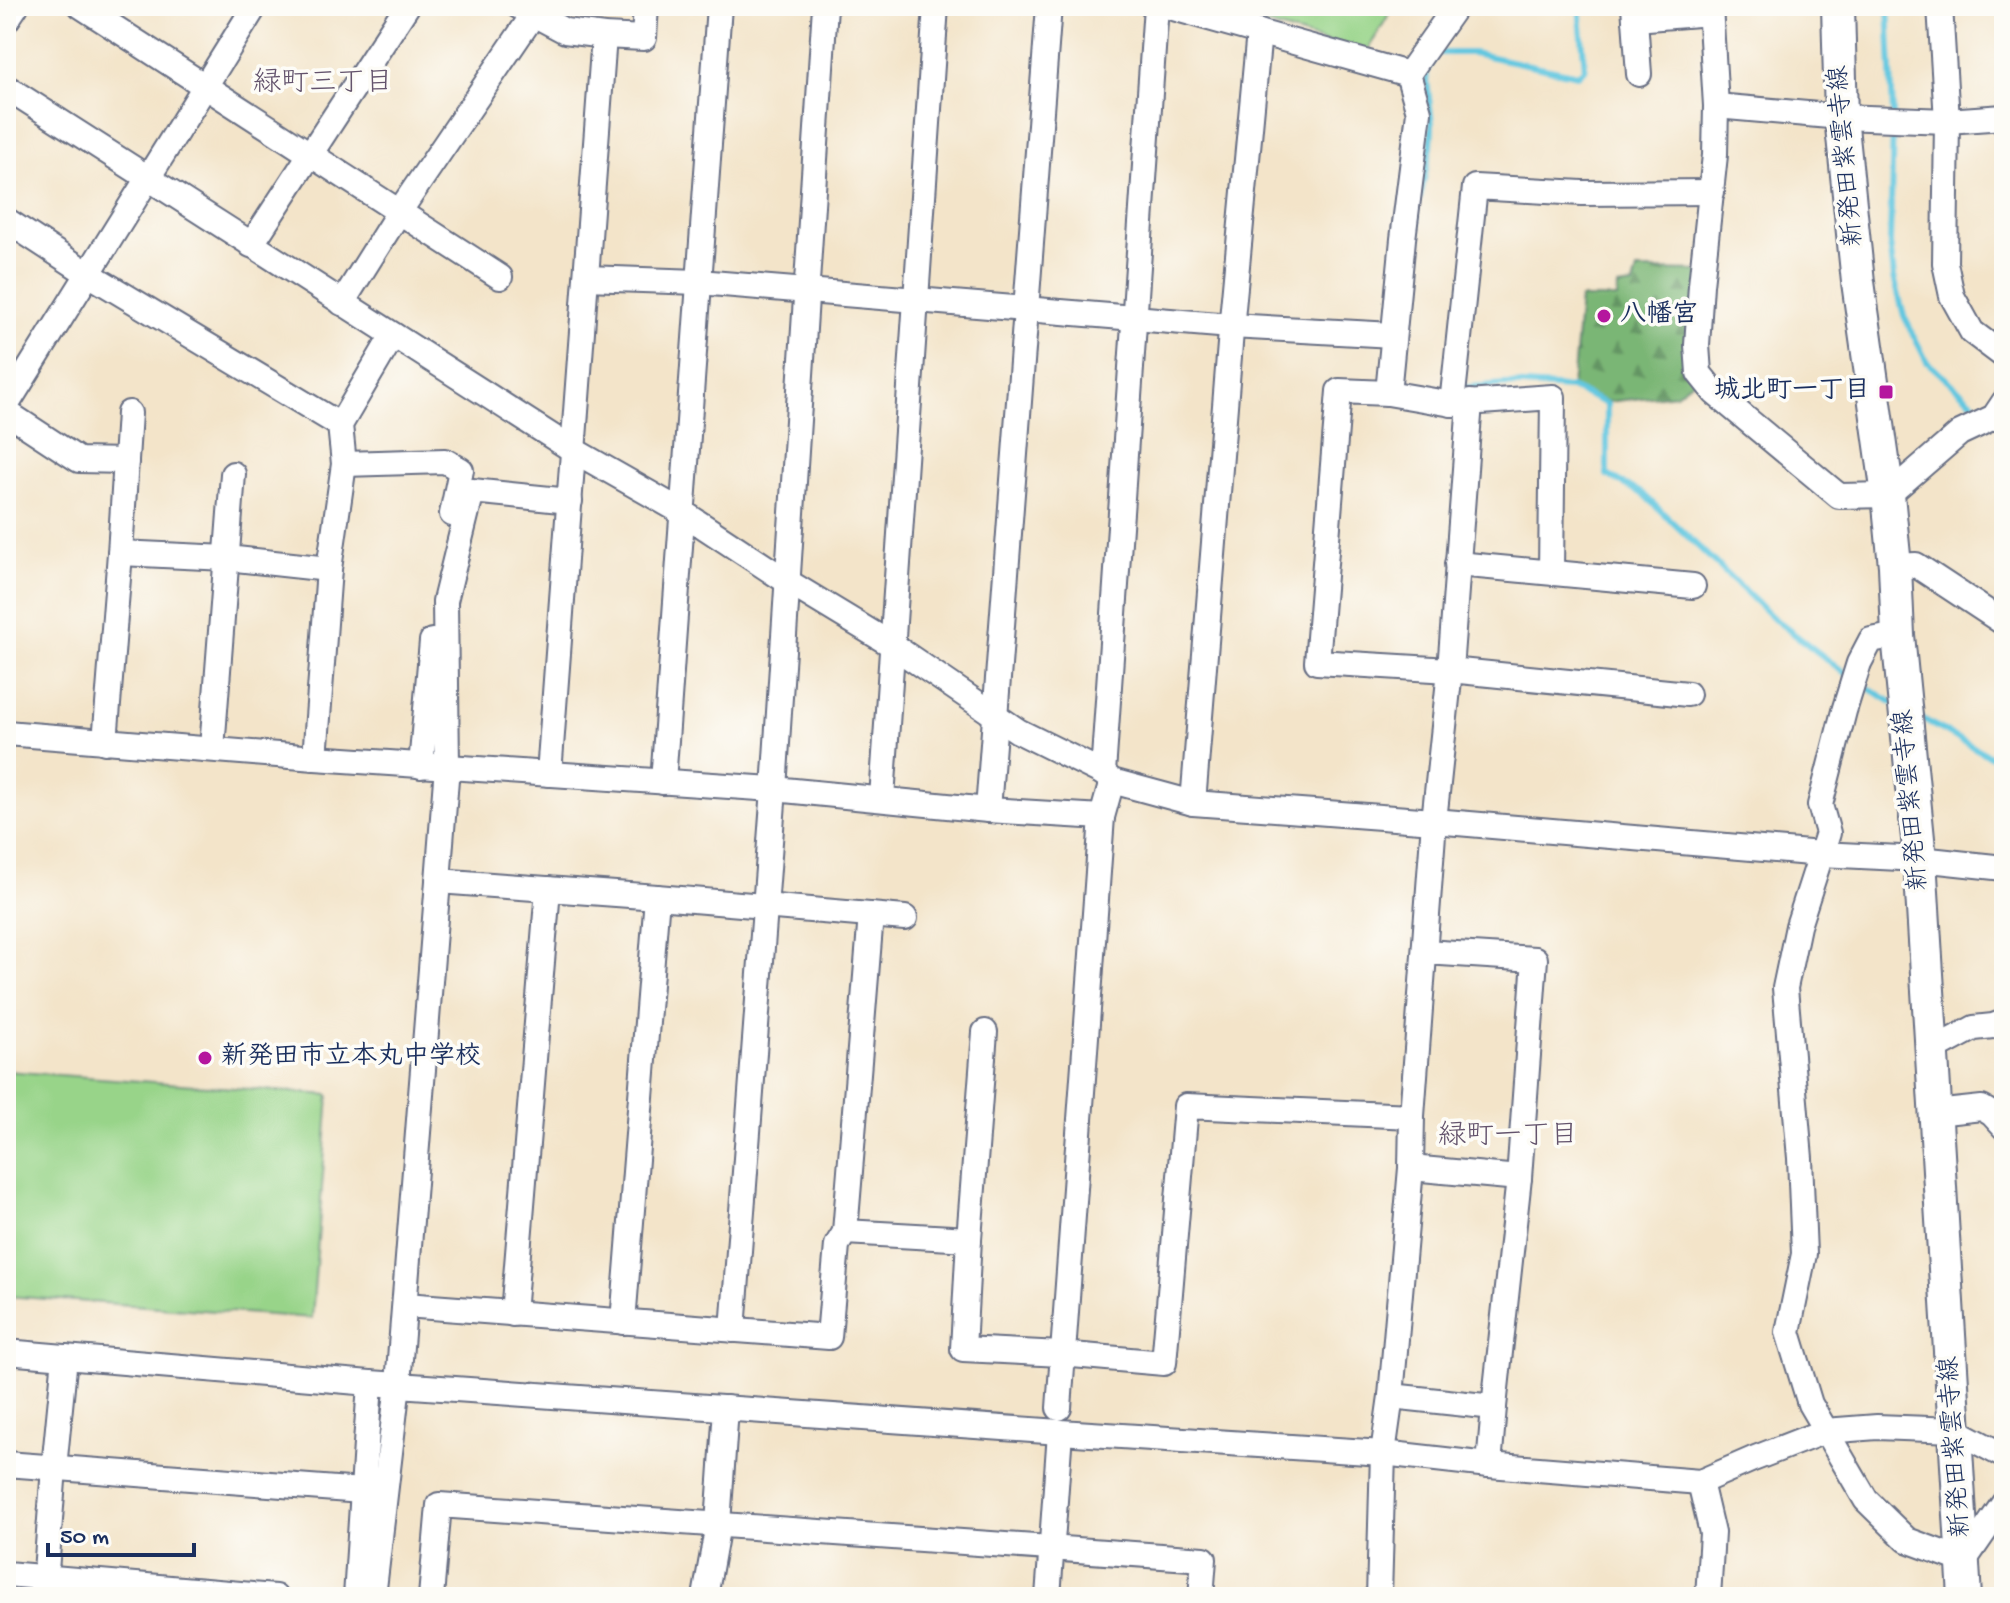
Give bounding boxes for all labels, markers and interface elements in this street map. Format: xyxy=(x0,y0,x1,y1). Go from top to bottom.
street label: 新発田紫雲寺線 xyxy=(1823,64,1871,248)
district label: 緑町三丁目 xyxy=(253,67,393,101)
place label: 八幡宮 xyxy=(1620,299,1698,332)
marker: 八幡宮 xyxy=(1595,307,1613,325)
place label: 城北町一丁目 xyxy=(1714,375,1870,408)
marker: 城北町一丁目 xyxy=(1877,383,1895,401)
street label: 新発田紫雲寺線 xyxy=(1888,708,1936,892)
place label: 新発田市立本丸中学校 xyxy=(221,1041,481,1074)
marker: 新発田市立本丸中学校 xyxy=(196,1049,214,1067)
district label: 緑町一丁目 xyxy=(1438,1120,1578,1154)
street label: 新発田紫雲寺線 xyxy=(1933,1355,1979,1539)
scale bar xyxy=(48,1507,194,1557)
text: 50 m xyxy=(60,1524,109,1553)

